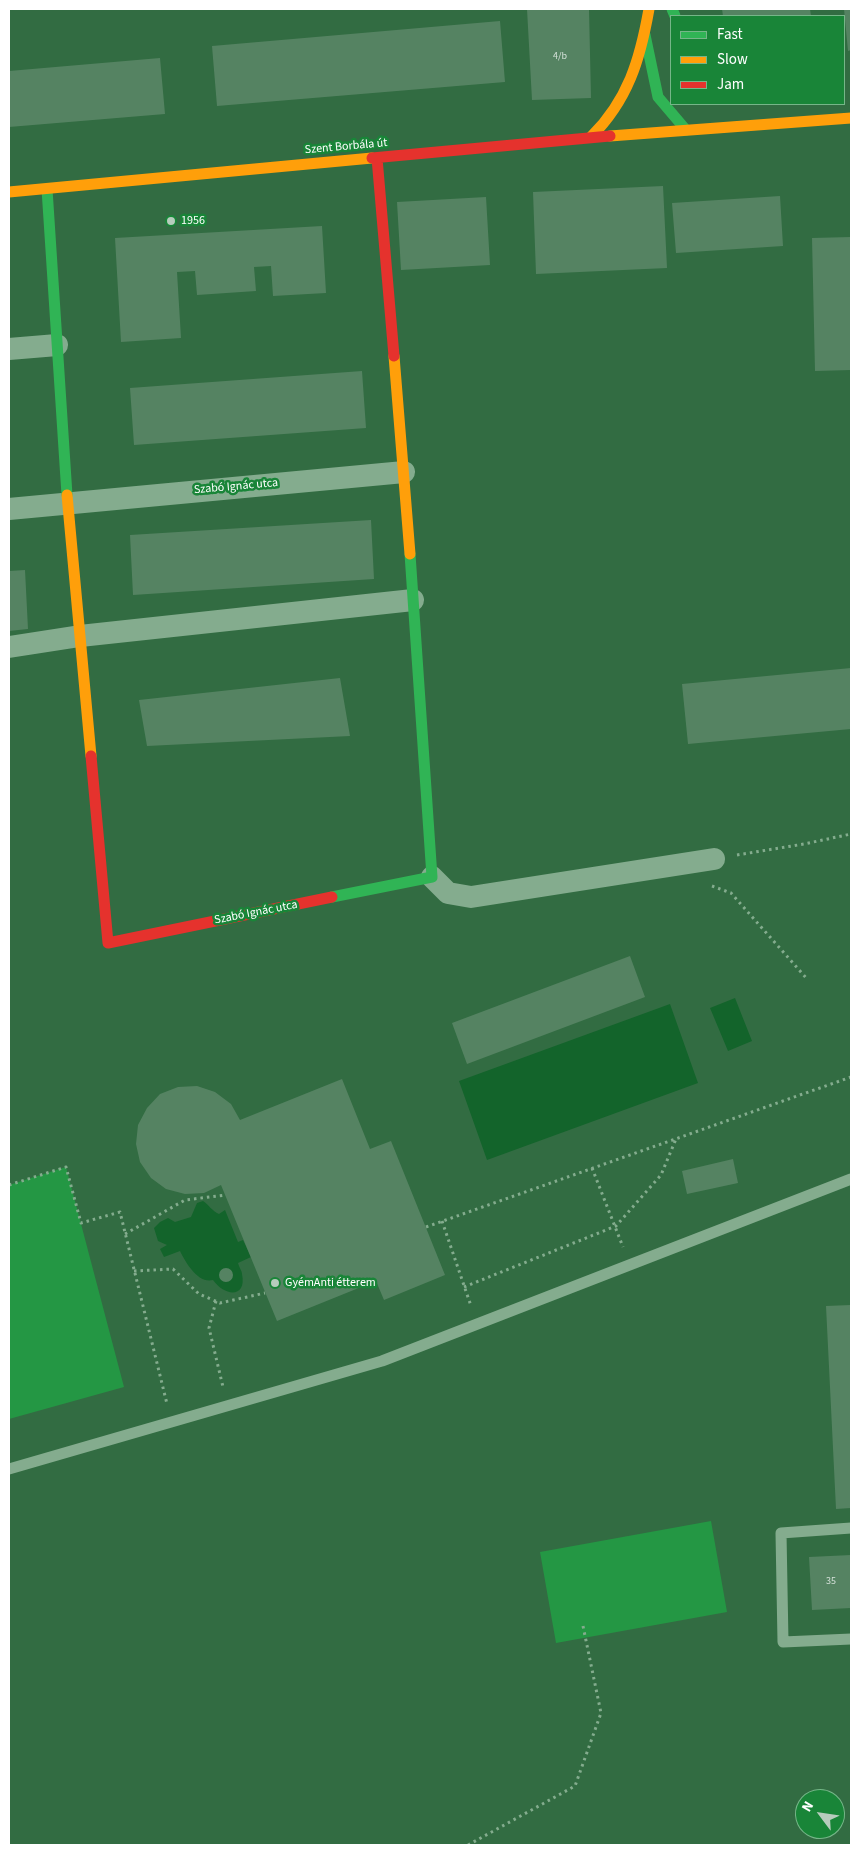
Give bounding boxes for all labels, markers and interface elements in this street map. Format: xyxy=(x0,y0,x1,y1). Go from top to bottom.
legend xyxy=(670,15,845,105)
text: Fast xyxy=(717,24,743,45)
text: Slow xyxy=(717,49,748,70)
house number: 4/b xyxy=(553,51,567,63)
text: Jam xyxy=(717,74,744,95)
street label: Szent Borbála út xyxy=(304,136,388,158)
place label: 1956 xyxy=(181,214,205,228)
marker: 1956 xyxy=(165,215,177,227)
street label: Szabó Ignác utca xyxy=(193,476,279,498)
street label: Szabó Ignác utca xyxy=(213,898,299,928)
place label: GyémAnti étterem xyxy=(285,1276,376,1290)
marker: GyémAnti étterem xyxy=(269,1277,281,1289)
house number: 35 xyxy=(826,1576,836,1588)
north arrow xyxy=(795,1789,845,1839)
text: N xyxy=(797,1798,819,1816)

